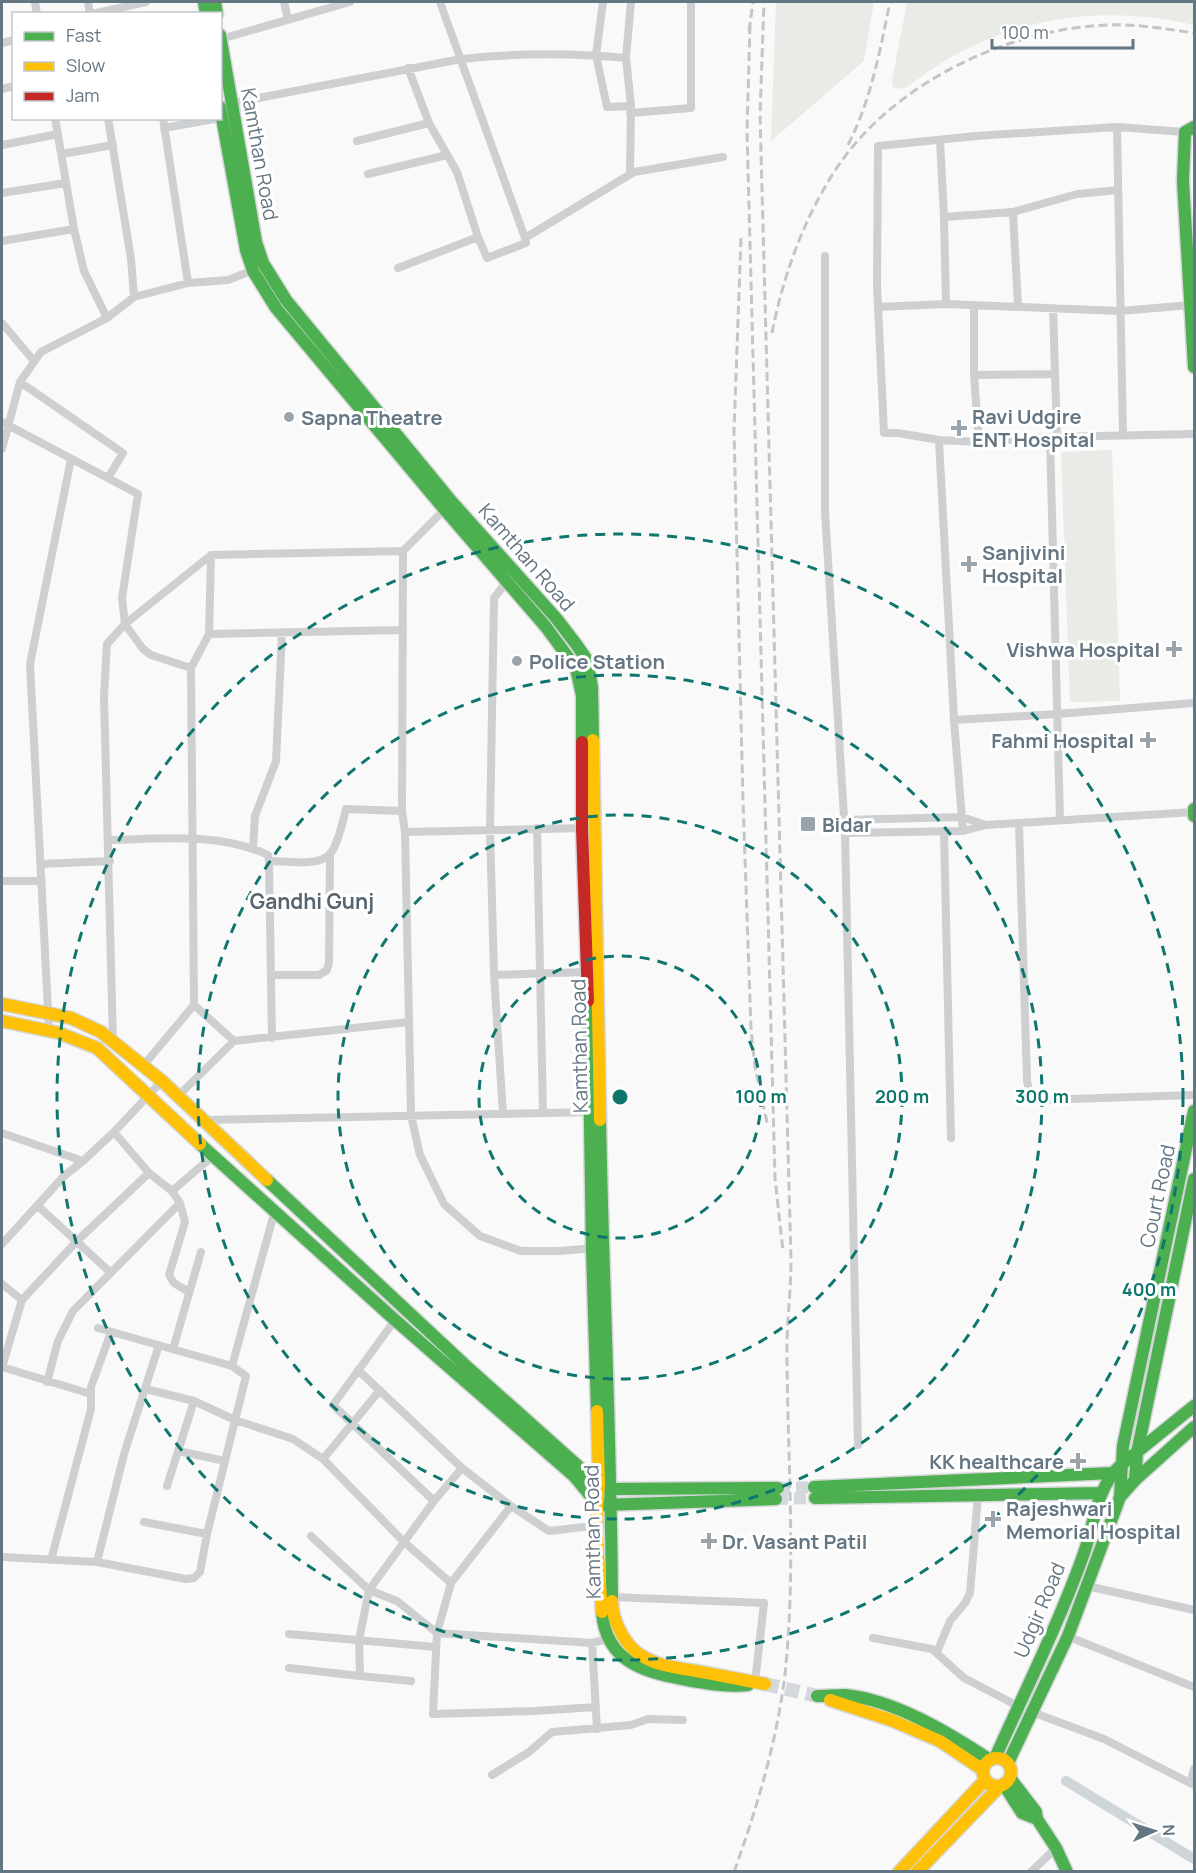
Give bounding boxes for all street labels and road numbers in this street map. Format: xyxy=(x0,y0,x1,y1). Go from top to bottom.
street label: Kamthan Road xyxy=(235,86,285,222)
street label: Kamthan Road xyxy=(473,497,581,617)
street label: Kamthan Road xyxy=(564,979,594,1113)
street label: Court Road xyxy=(1133,1142,1181,1250)
street label: Kamthan Road xyxy=(577,1465,607,1599)
street label: Udgir Road xyxy=(1007,1558,1071,1662)

